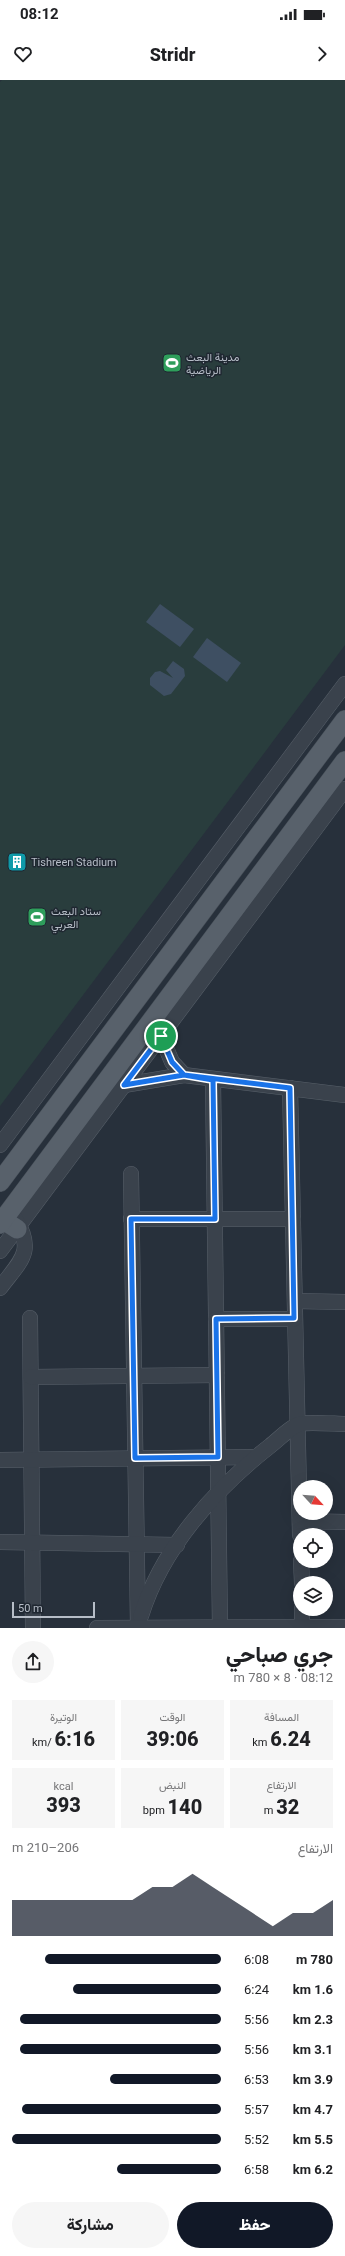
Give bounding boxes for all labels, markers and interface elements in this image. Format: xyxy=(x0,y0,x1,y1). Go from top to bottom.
text: 08:12 xyxy=(20,5,59,23)
icon: heart xyxy=(12,43,34,65)
icon: forward xyxy=(311,43,333,65)
text: Stridr xyxy=(150,44,195,65)
place label: مدينة البعث الرياضية xyxy=(186,351,239,377)
sports icon: مدينة البعث الرياضية xyxy=(161,352,183,374)
building icon: Tishreen Stadium xyxy=(6,851,28,873)
place label: Tishreen Stadium xyxy=(31,856,117,869)
place label: ستاد البعث العربي xyxy=(51,905,101,934)
sports icon: ستاد البعث العربي xyxy=(26,906,48,928)
pin xyxy=(144,1019,178,1053)
icon: arrive xyxy=(150,1025,172,1047)
north arrow xyxy=(293,1480,333,1520)
map controls xyxy=(293,1480,333,1616)
button: locate xyxy=(293,1528,333,1568)
button: layers xyxy=(293,1576,333,1616)
scale bar xyxy=(12,1600,95,1619)
text: 50 m xyxy=(18,1602,43,1615)
button: share xyxy=(12,1641,54,1683)
text: جري صباحي xyxy=(226,1642,333,1667)
text: 08:12 · 8 × 780 m xyxy=(234,1670,333,1685)
text: الوتيرة xyxy=(50,1711,77,1724)
text: الوقت xyxy=(160,1711,185,1724)
text: المسافة xyxy=(264,1711,299,1724)
text: 6:16 xyxy=(55,1727,95,1751)
text: 39:06 xyxy=(147,1727,198,1751)
text: 6.24 xyxy=(270,1727,311,1751)
text: /km xyxy=(32,1736,55,1749)
text: km xyxy=(252,1736,270,1749)
text: النبض xyxy=(159,1779,186,1792)
text: الارتفاع xyxy=(267,1779,296,1792)
text: kcal xyxy=(54,1780,73,1793)
text: 393 xyxy=(46,1793,81,1817)
text: 140 xyxy=(168,1795,202,1819)
text: 32 xyxy=(276,1795,299,1819)
text: bpm xyxy=(143,1804,168,1817)
text: m xyxy=(264,1804,276,1817)
text: 206–210 m xyxy=(12,1840,79,1855)
text: الارتفاع xyxy=(298,1841,333,1856)
text: 6:08 xyxy=(244,1952,269,1967)
text: 780 m xyxy=(296,1952,333,1967)
text: 6:24 xyxy=(244,1982,269,1997)
text: 1.6 km xyxy=(293,1982,333,1997)
text: 5:56 xyxy=(244,2012,269,2027)
text: 2.3 km xyxy=(293,2012,333,2027)
text: 5:56 xyxy=(244,2042,269,2057)
text: 3.1 km xyxy=(293,2042,333,2057)
text: 6:53 xyxy=(244,2072,269,2087)
text: 3.9 km xyxy=(293,2072,333,2087)
text: 5:57 xyxy=(244,2102,269,2117)
text: 4.7 km xyxy=(293,2102,333,2117)
text: 5:52 xyxy=(244,2132,269,2147)
text: 5.5 km xyxy=(293,2132,333,2147)
text: 6:58 xyxy=(244,2162,269,2177)
text: 6.2 km xyxy=(293,2162,333,2177)
button: مشاركة xyxy=(12,2202,169,2248)
button: حفظ xyxy=(177,2202,333,2248)

